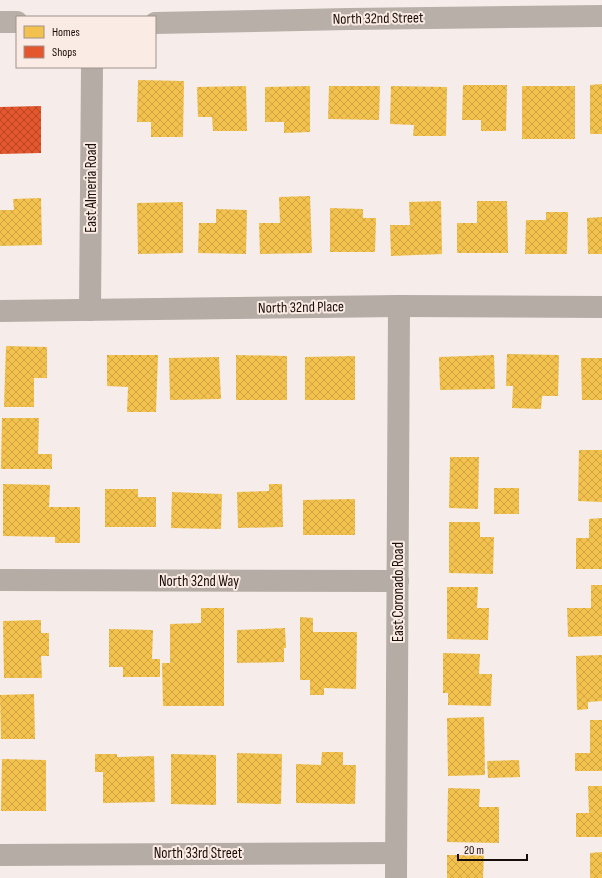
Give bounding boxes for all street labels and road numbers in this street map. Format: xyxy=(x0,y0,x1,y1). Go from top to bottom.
street label: North 32nd Street xyxy=(332,8,424,29)
street label: East Almeria Road xyxy=(82,143,101,233)
street label: North 32nd Place xyxy=(258,297,344,318)
street label: East Coronado Road xyxy=(389,542,408,642)
street label: North 32nd Way xyxy=(159,572,239,591)
street label: North 33rd Street xyxy=(154,844,243,863)

